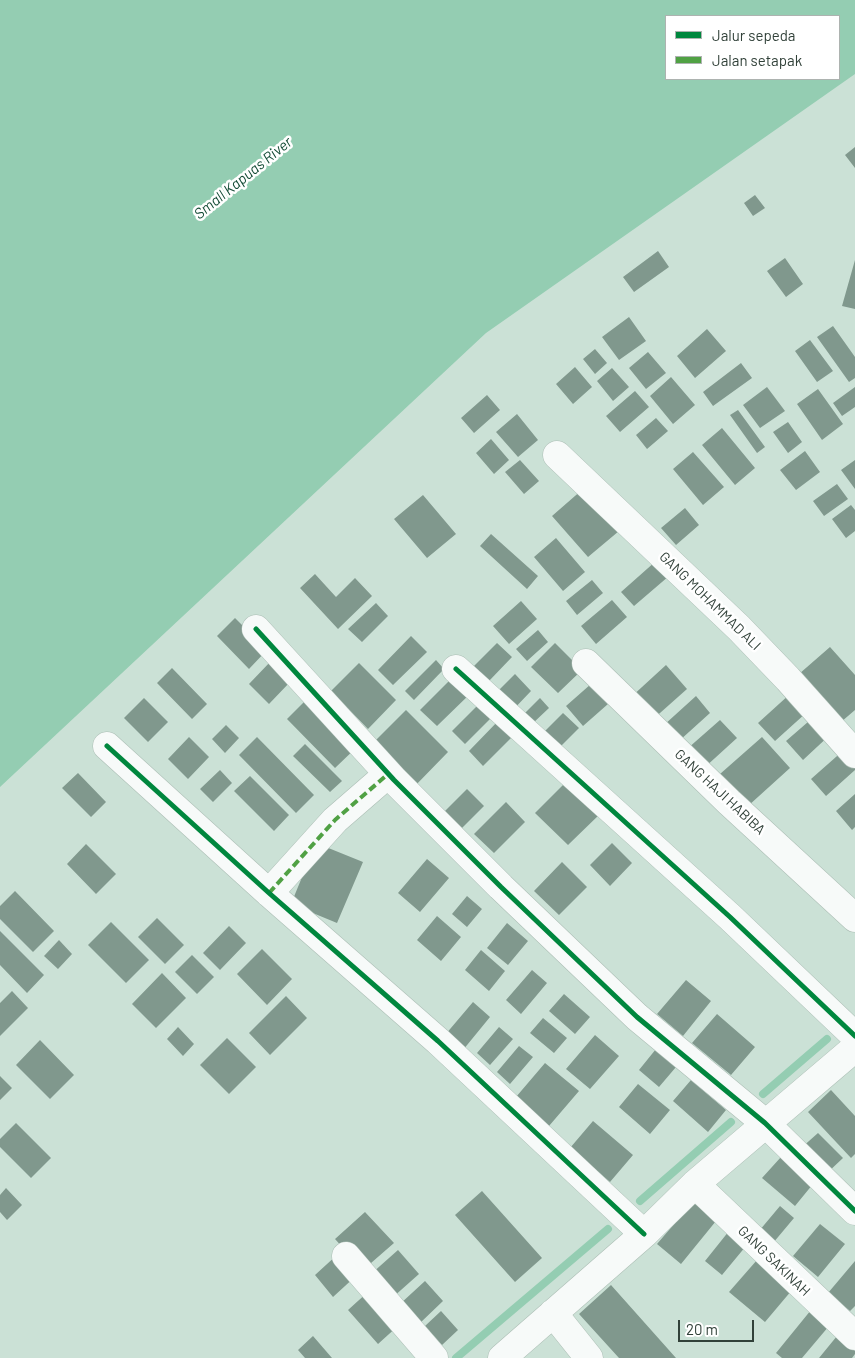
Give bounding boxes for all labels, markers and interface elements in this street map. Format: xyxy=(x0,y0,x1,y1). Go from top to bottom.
legend xyxy=(665,15,840,80)
text: Jalur sepeda xyxy=(712,26,796,44)
text: Jalan setapak xyxy=(712,51,802,69)
water label: Small Kapuas River xyxy=(190,133,296,223)
street label: GANG MOHAMMAD ALI xyxy=(656,548,764,654)
street label: GANG HAJI HABIBA xyxy=(671,746,769,838)
street label: GANG SAKINAH xyxy=(734,1222,814,1300)
scale bar xyxy=(680,1310,756,1342)
text: 20 m xyxy=(686,1320,718,1338)

